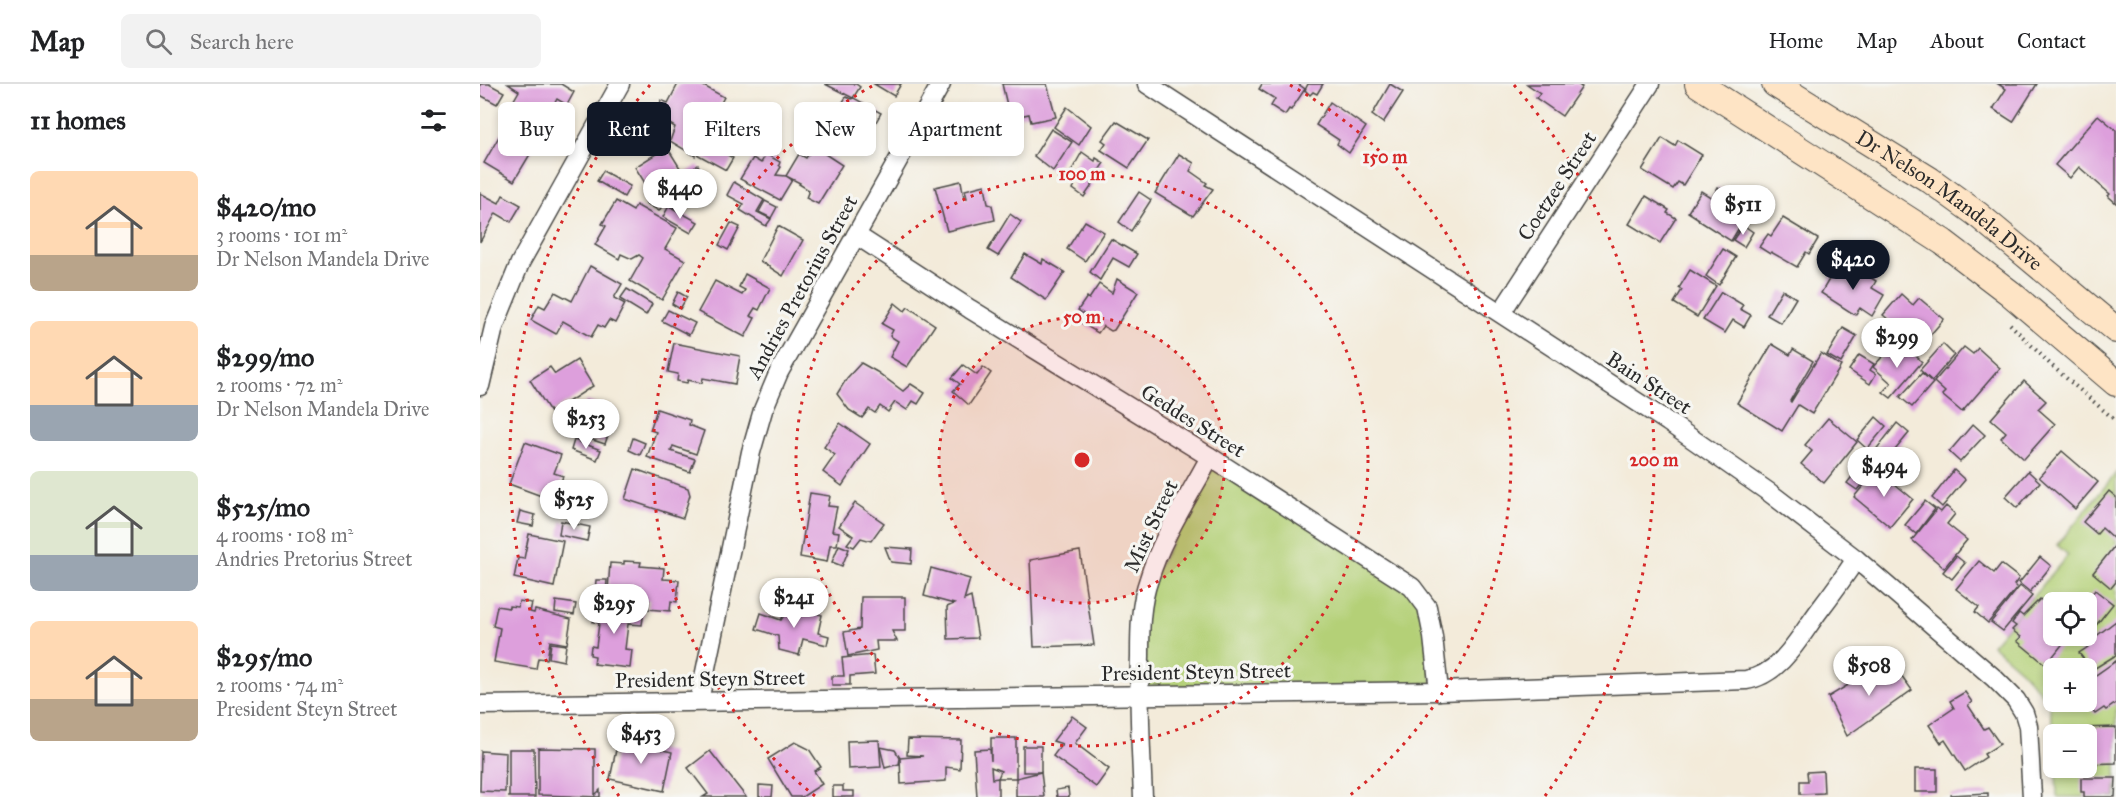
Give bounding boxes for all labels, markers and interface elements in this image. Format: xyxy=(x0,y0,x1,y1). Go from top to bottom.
search box xyxy=(121,14,541,68)
text: Map xyxy=(30,24,85,59)
icon: search xyxy=(142,25,175,58)
text: Search here xyxy=(190,28,294,55)
text: Home xyxy=(1768,28,1823,54)
text: Map xyxy=(1856,28,1897,54)
text: About xyxy=(1930,28,1984,54)
text: Contact xyxy=(2017,28,2086,54)
chip: Buy xyxy=(498,102,575,156)
chip: Rent xyxy=(587,102,671,156)
chip: Filters xyxy=(683,102,782,156)
chip: New xyxy=(794,102,876,156)
chip: Apartment xyxy=(888,102,1024,156)
text: 11 homes xyxy=(30,104,126,136)
icon: filters xyxy=(417,104,450,137)
street label: Dr Nelson Mandela Drive xyxy=(1851,125,2048,277)
street label: Coetzee Street xyxy=(1512,126,1602,246)
text: 150 m xyxy=(1363,146,1408,168)
text: 100 m xyxy=(1059,163,1106,185)
pin: $440 xyxy=(644,169,716,220)
text: $440 xyxy=(657,176,703,200)
pin: $511 xyxy=(1707,185,1779,236)
street label: Andries Pretorius Street xyxy=(740,190,864,384)
text: $420/mo xyxy=(216,191,316,223)
text: $511 xyxy=(1724,192,1762,216)
icon: home xyxy=(78,195,150,267)
text: 3 rooms · 101 m² xyxy=(216,223,347,247)
pin: $420 xyxy=(1817,240,1889,291)
text: Dr Nelson Mandela Drive xyxy=(216,247,429,271)
text: $420 xyxy=(1831,247,1875,271)
text: 50 m xyxy=(1063,306,1102,328)
pin: $299 xyxy=(1861,318,1933,369)
text: $299 xyxy=(1875,325,1919,349)
text: $299/mo xyxy=(216,341,314,373)
icon: home xyxy=(78,345,150,417)
street label: Bain Street xyxy=(1601,346,1697,421)
text: 2 rooms · 72 m² xyxy=(216,373,343,397)
street label: Geddes Street xyxy=(1136,379,1251,464)
text: Dr Nelson Mandela Drive xyxy=(216,397,429,421)
pin: $253 xyxy=(550,399,622,450)
text: $253 xyxy=(566,406,606,430)
pin: $494 xyxy=(1848,447,1920,498)
text: 200 m xyxy=(1630,449,1679,471)
centre of rings xyxy=(1072,450,1092,470)
text: $494 xyxy=(1861,454,1907,478)
street label: Mist Street xyxy=(1118,475,1184,576)
pin: $525 xyxy=(538,480,610,531)
text: $525 xyxy=(554,487,594,511)
text: $525/mo xyxy=(216,491,310,523)
icon: home xyxy=(78,495,150,567)
text: 4 rooms · 108 m² xyxy=(216,523,353,547)
text: Andries Pretorius Street xyxy=(216,547,412,571)
pin: $241 xyxy=(758,578,830,629)
pin: $295 xyxy=(578,584,650,635)
text: $241 xyxy=(774,585,814,609)
text: $295 xyxy=(593,591,635,615)
map controls xyxy=(2043,592,2097,778)
button: locate xyxy=(2043,592,2097,646)
text: $295/mo xyxy=(216,641,312,673)
icon: home xyxy=(78,645,150,717)
pin: $508 xyxy=(1833,646,1905,697)
text: $508 xyxy=(1847,653,1891,677)
street label: President Steyn Street xyxy=(1101,657,1292,687)
button: + xyxy=(2043,658,2097,712)
street label: President Steyn Street xyxy=(615,664,806,694)
text: 2 rooms · 74 m² xyxy=(216,673,343,697)
text: President Steyn Street xyxy=(216,697,397,721)
pin: $453 xyxy=(605,714,677,765)
text: $453 xyxy=(621,721,661,745)
button: − xyxy=(2043,724,2097,778)

